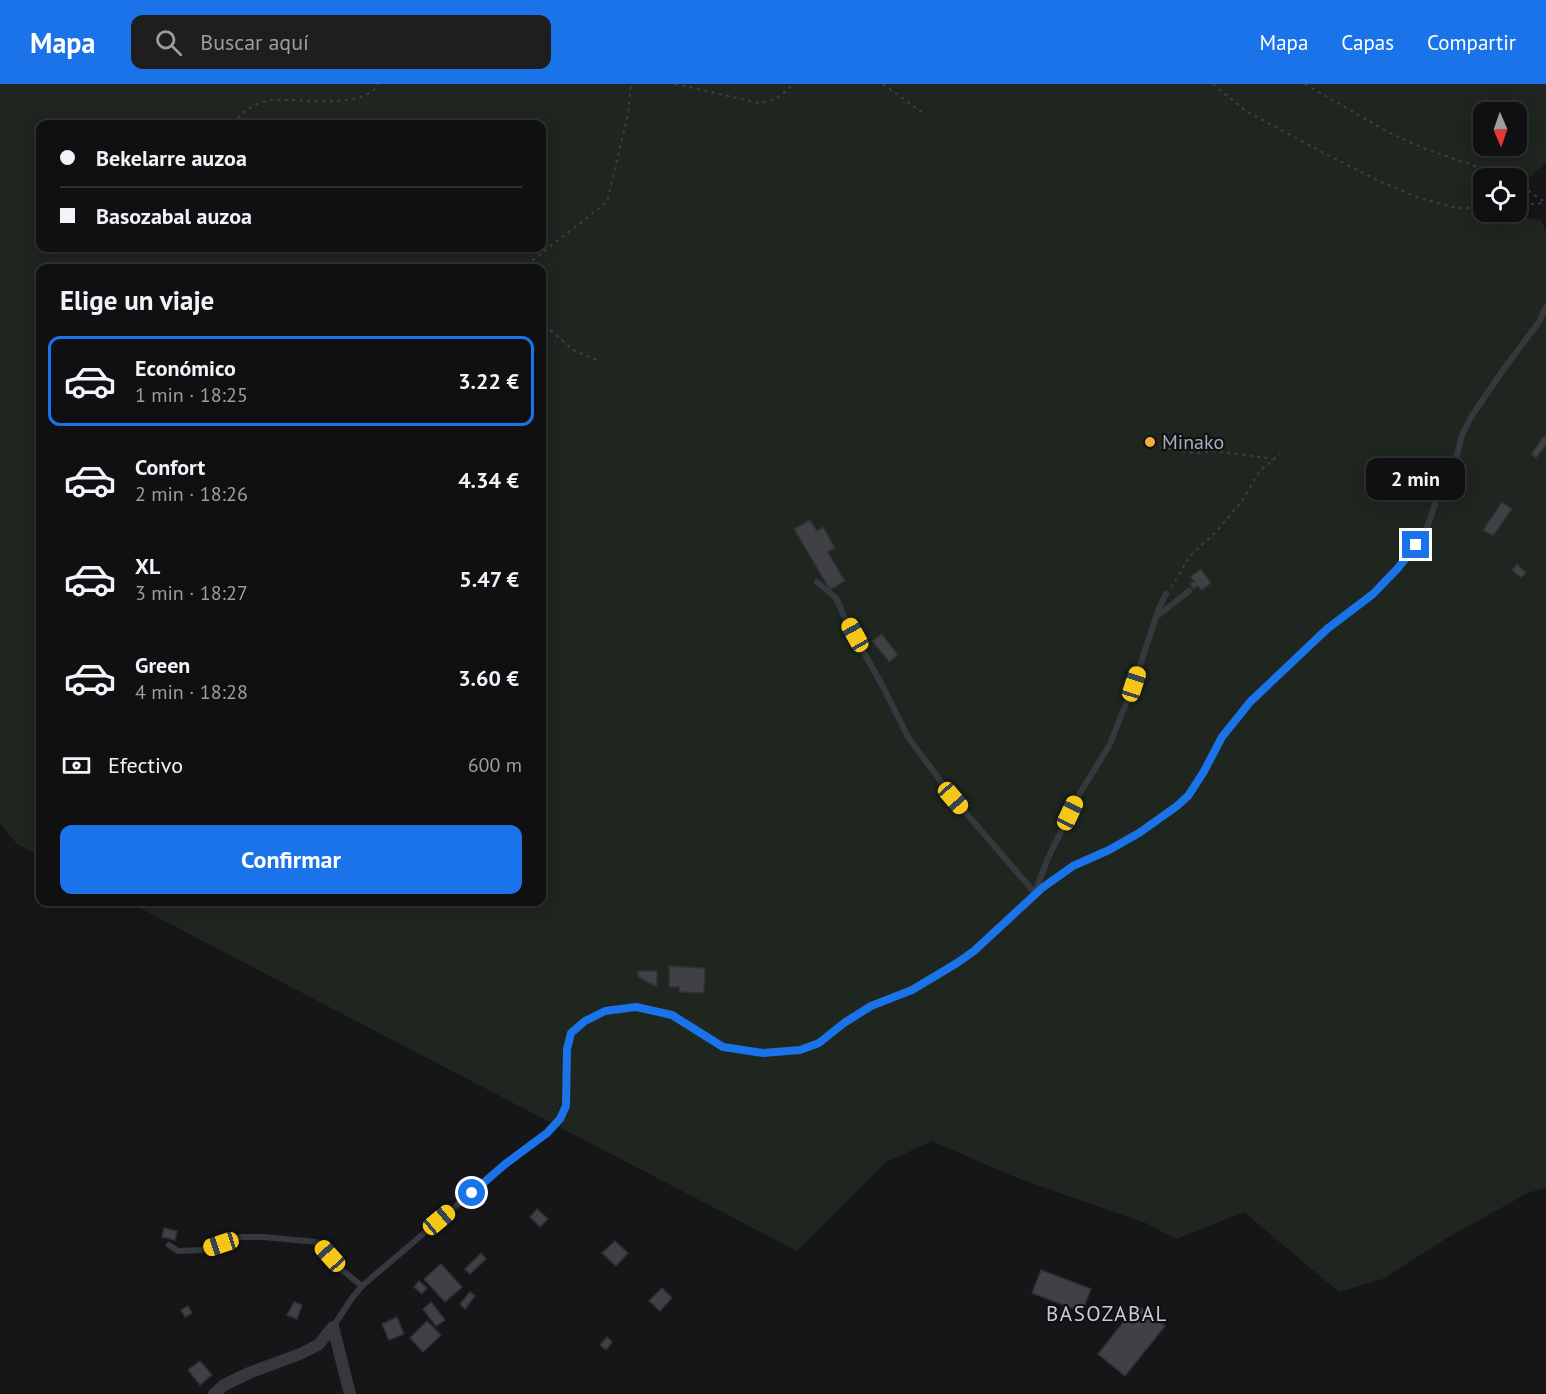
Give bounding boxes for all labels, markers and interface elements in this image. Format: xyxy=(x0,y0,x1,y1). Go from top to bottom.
search box xyxy=(131,15,551,69)
text: Mapa xyxy=(30,24,95,61)
icon: search xyxy=(152,26,185,59)
text: Buscar aquí xyxy=(200,28,309,56)
text: Mapa xyxy=(1260,29,1308,56)
text: Capas xyxy=(1341,29,1394,56)
text: Compartir xyxy=(1427,29,1516,56)
north arrow xyxy=(1473,102,1527,156)
map controls xyxy=(1473,102,1527,222)
text: Bekelarre auzoa xyxy=(96,144,247,172)
button: locate xyxy=(1473,168,1527,222)
text: Basozabal auzoa xyxy=(96,202,252,230)
text: Elige un viaje xyxy=(60,283,214,317)
icon: car xyxy=(63,354,117,408)
text: Económico xyxy=(135,354,236,382)
text: 3.22 € xyxy=(458,367,519,395)
text: 1 min · 18:25 xyxy=(135,382,248,408)
place label: Minako xyxy=(1162,429,1224,455)
marker: Minako xyxy=(1143,435,1157,449)
icon: car xyxy=(63,453,117,507)
text: Confort xyxy=(135,453,205,481)
callout: 2 min xyxy=(1366,458,1466,500)
text: 4.34 € xyxy=(458,466,519,494)
text: 2 min xyxy=(1391,466,1440,492)
text: 2 min · 18:26 xyxy=(135,481,248,507)
route end xyxy=(1402,531,1429,558)
icon: car xyxy=(63,552,117,606)
text: XL xyxy=(135,552,160,580)
text: 5.47 € xyxy=(459,565,519,593)
text: 3 min · 18:27 xyxy=(135,580,248,606)
car xyxy=(838,615,872,655)
icon: car xyxy=(63,651,117,705)
text: Green xyxy=(135,651,190,679)
text: 3.60 € xyxy=(458,664,519,692)
car xyxy=(1120,664,1148,704)
text: 4 min · 18:28 xyxy=(135,679,248,705)
icon: cash xyxy=(60,749,93,782)
text: Efectivo xyxy=(108,751,183,779)
text: 600 m xyxy=(468,752,522,778)
car xyxy=(934,779,972,817)
car xyxy=(1054,793,1086,833)
button: Confirmar xyxy=(60,825,522,894)
route start xyxy=(458,1179,485,1206)
car xyxy=(419,1202,459,1238)
car xyxy=(201,1230,241,1258)
car xyxy=(311,1237,349,1275)
district label: BASOZABAL xyxy=(1046,1300,1168,1327)

